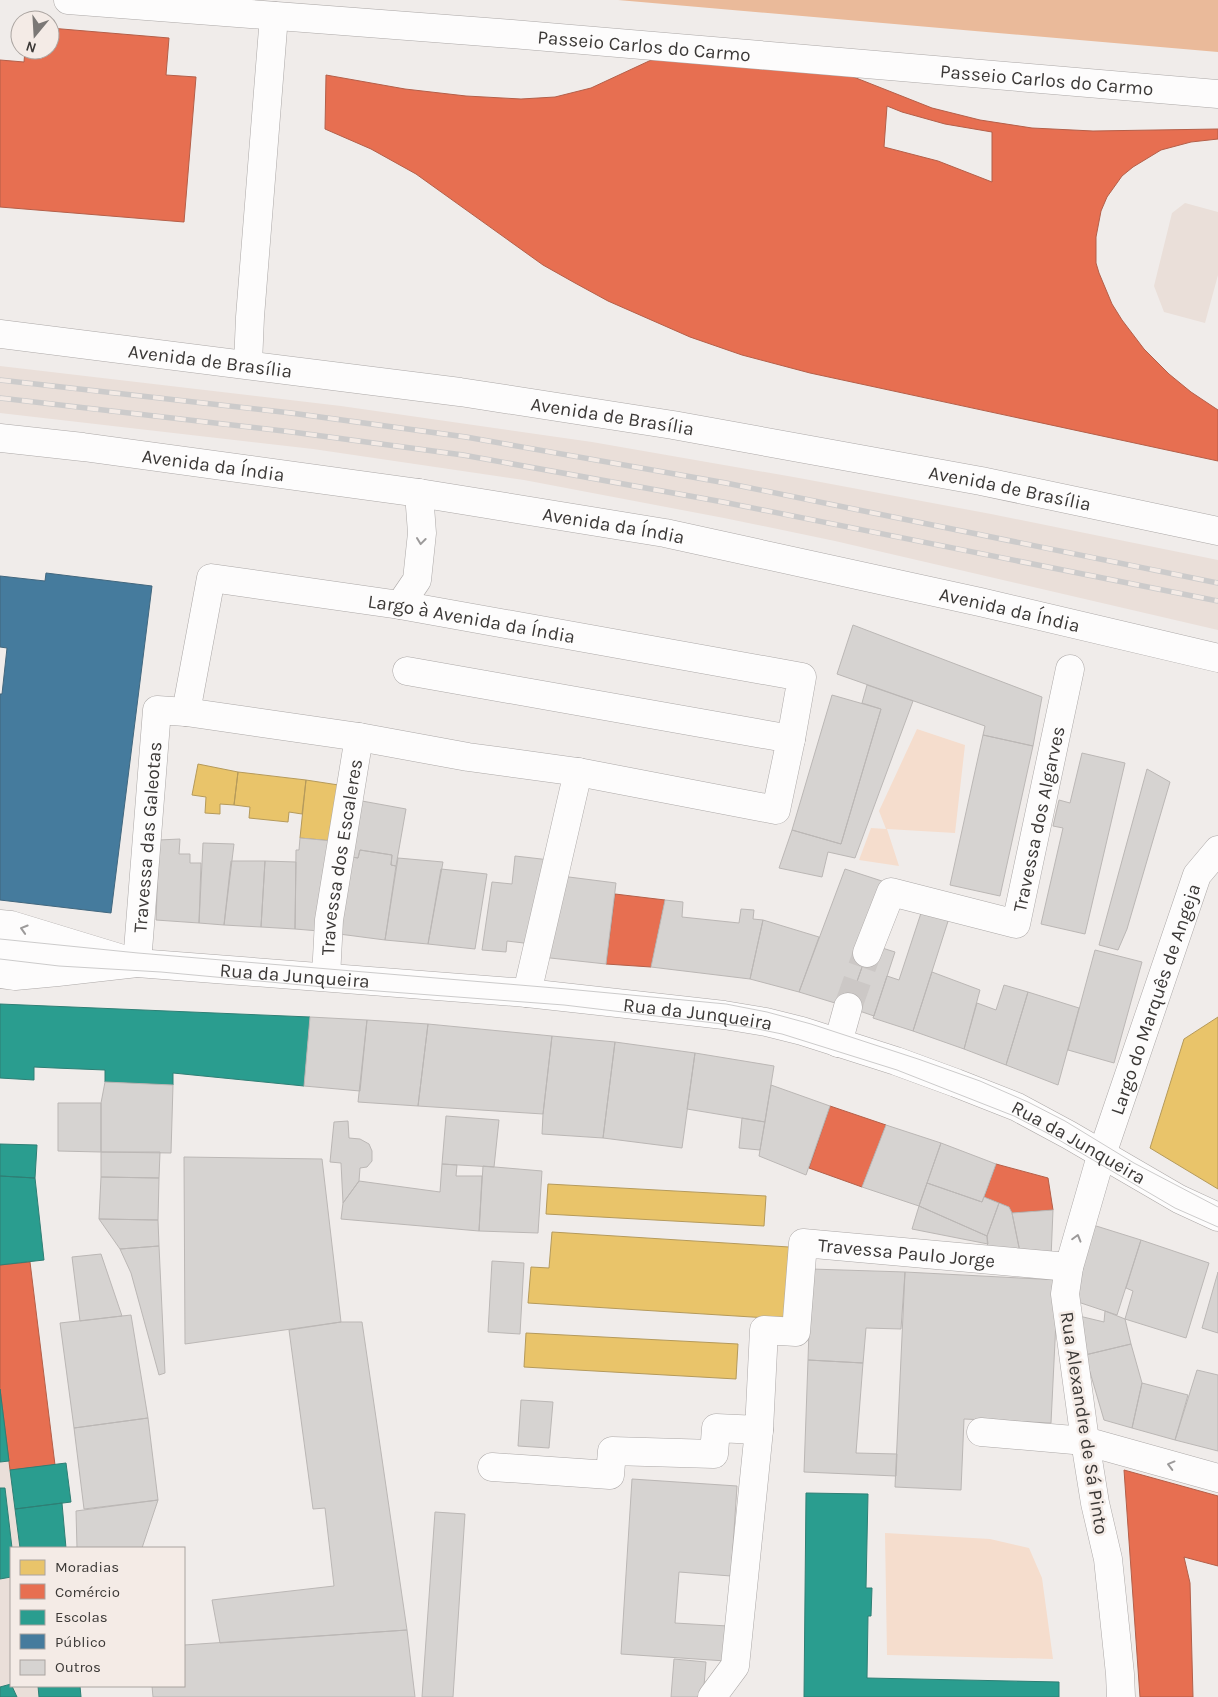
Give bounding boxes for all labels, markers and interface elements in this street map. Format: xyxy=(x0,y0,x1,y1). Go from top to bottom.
north arrow xyxy=(10,10,60,60)
street label: Passeio Carlos do Carmo xyxy=(537,26,752,66)
text: N xyxy=(24,37,39,57)
street label: Passeio Carlos do Carmo xyxy=(939,60,1154,100)
street label: Avenida de Brasília xyxy=(127,340,293,383)
street label: Avenida de Brasília xyxy=(529,393,696,441)
street label: Avenida da Índia xyxy=(140,445,286,486)
street label: Avenida de Brasília xyxy=(927,462,1093,516)
street label: Avenida da Índia xyxy=(541,503,687,549)
one-way arrow xyxy=(416,538,427,546)
street label: Avenida da Índia xyxy=(937,583,1082,637)
street label: Largo à Avenida da Índia xyxy=(366,591,577,648)
street label: Travessa dos Algarves xyxy=(1009,724,1070,914)
street label: Travessa das Galeotas xyxy=(129,741,166,934)
street label: Travessa dos Escaleres xyxy=(317,757,367,956)
street label: Largo do Marquês de Angeja xyxy=(1106,881,1205,1118)
one-way arrow xyxy=(20,925,28,935)
street label: Rua da Junqueira xyxy=(219,959,370,993)
street label: Rua da Junqueira xyxy=(622,994,775,1035)
street label: Rua da Junqueira xyxy=(1008,1096,1149,1189)
street label: Travessa Paulo Jorge xyxy=(817,1234,996,1272)
one-way arrow xyxy=(1072,1235,1082,1243)
street label: Rua Alexandre de Sá Pinto xyxy=(1056,1310,1113,1536)
one-way arrow xyxy=(1167,1460,1175,1471)
legend xyxy=(10,1547,185,1687)
text: Moradias xyxy=(55,1558,119,1576)
text: Comércio xyxy=(55,1583,120,1601)
text: Escolas xyxy=(55,1608,108,1626)
text: Público xyxy=(55,1633,106,1651)
text: Outros xyxy=(55,1658,101,1676)

